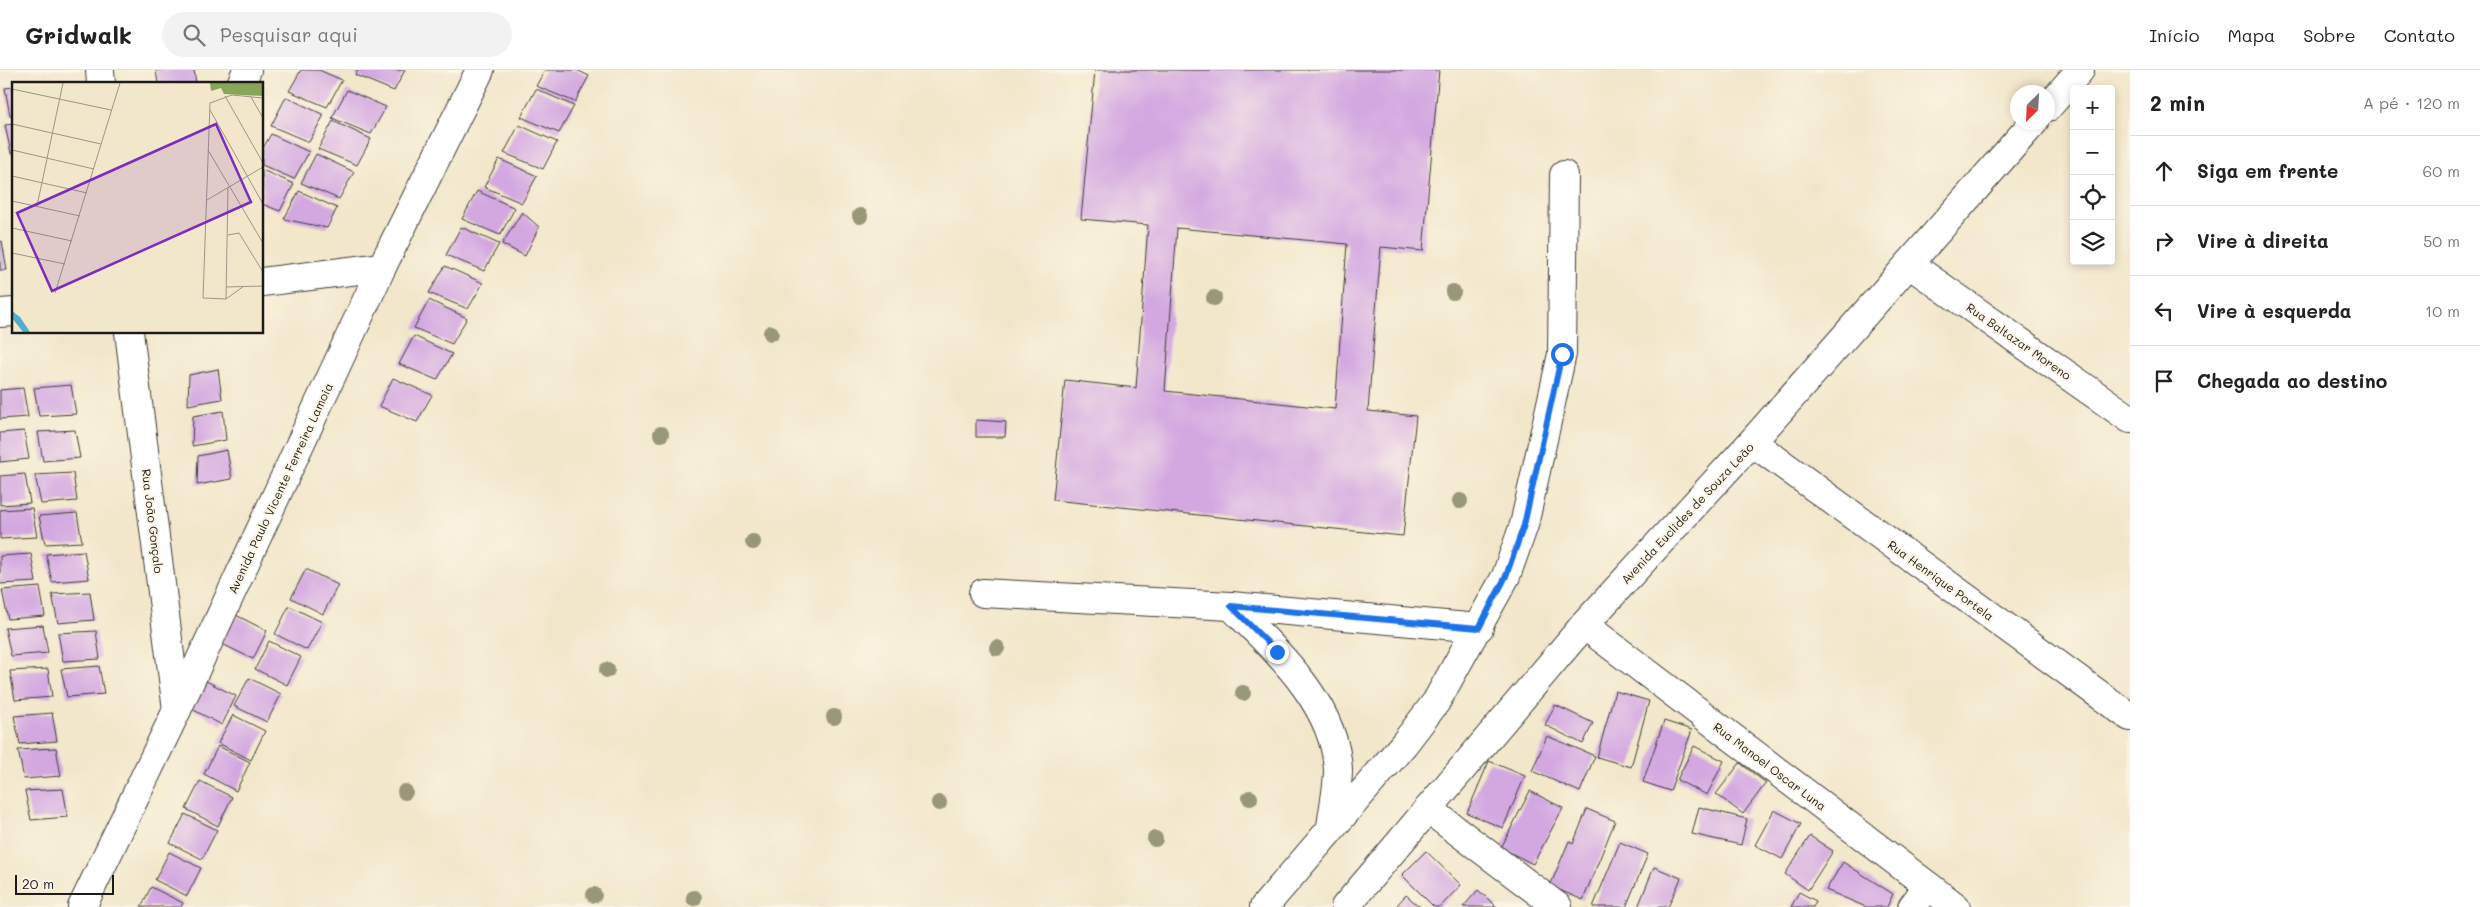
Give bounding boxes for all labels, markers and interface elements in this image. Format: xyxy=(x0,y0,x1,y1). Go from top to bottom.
search box xyxy=(162,12,512,57)
text: Gridwalk xyxy=(25,19,132,50)
icon: search xyxy=(180,21,208,49)
text: Pesquisar aqui xyxy=(220,22,358,47)
text: Início xyxy=(2149,23,2199,47)
text: Mapa xyxy=(2227,23,2275,47)
text: Sobre xyxy=(2303,23,2356,47)
text: Contato xyxy=(2384,23,2455,47)
inset map xyxy=(12,82,264,334)
north arrow xyxy=(2010,85,2055,130)
map controls xyxy=(2070,85,2115,265)
button: + xyxy=(2070,85,2115,130)
text: 2 min xyxy=(2150,89,2205,116)
text: A pé · 120 m xyxy=(2363,92,2460,113)
button: − xyxy=(2070,130,2115,175)
icon: ahead xyxy=(2150,157,2178,185)
text: Siga em frente xyxy=(2197,158,2338,183)
text: 60 m xyxy=(2423,160,2460,181)
button: locate xyxy=(2070,175,2115,220)
button: layers xyxy=(2070,220,2115,265)
icon: right xyxy=(2150,227,2178,255)
text: Vire à direita xyxy=(2197,228,2329,253)
text: 50 m xyxy=(2423,230,2460,251)
icon: left xyxy=(2150,297,2178,325)
text: Vire à esquerda xyxy=(2197,298,2352,323)
street label: Rua Baltazar Moreno xyxy=(1964,299,2074,383)
text: 10 m xyxy=(2425,300,2460,321)
route start xyxy=(1551,343,1574,366)
icon: arrive xyxy=(2150,367,2178,395)
text: Chegada ao destino xyxy=(2197,368,2387,393)
street label: Avenida Paulo Vicente Ferreira Lamoia xyxy=(224,380,336,596)
street label: Avenida Euclides de Souza Leão xyxy=(1617,439,1757,587)
street label: Rua João Gonçalo xyxy=(139,468,167,574)
street label: Rua Henrique Portela xyxy=(1885,536,1997,624)
route end xyxy=(1266,641,1289,664)
street label: Rua Manoel Oscar Luna xyxy=(1710,718,1830,814)
scale bar xyxy=(15,872,114,895)
text: 20 m xyxy=(22,874,54,893)

